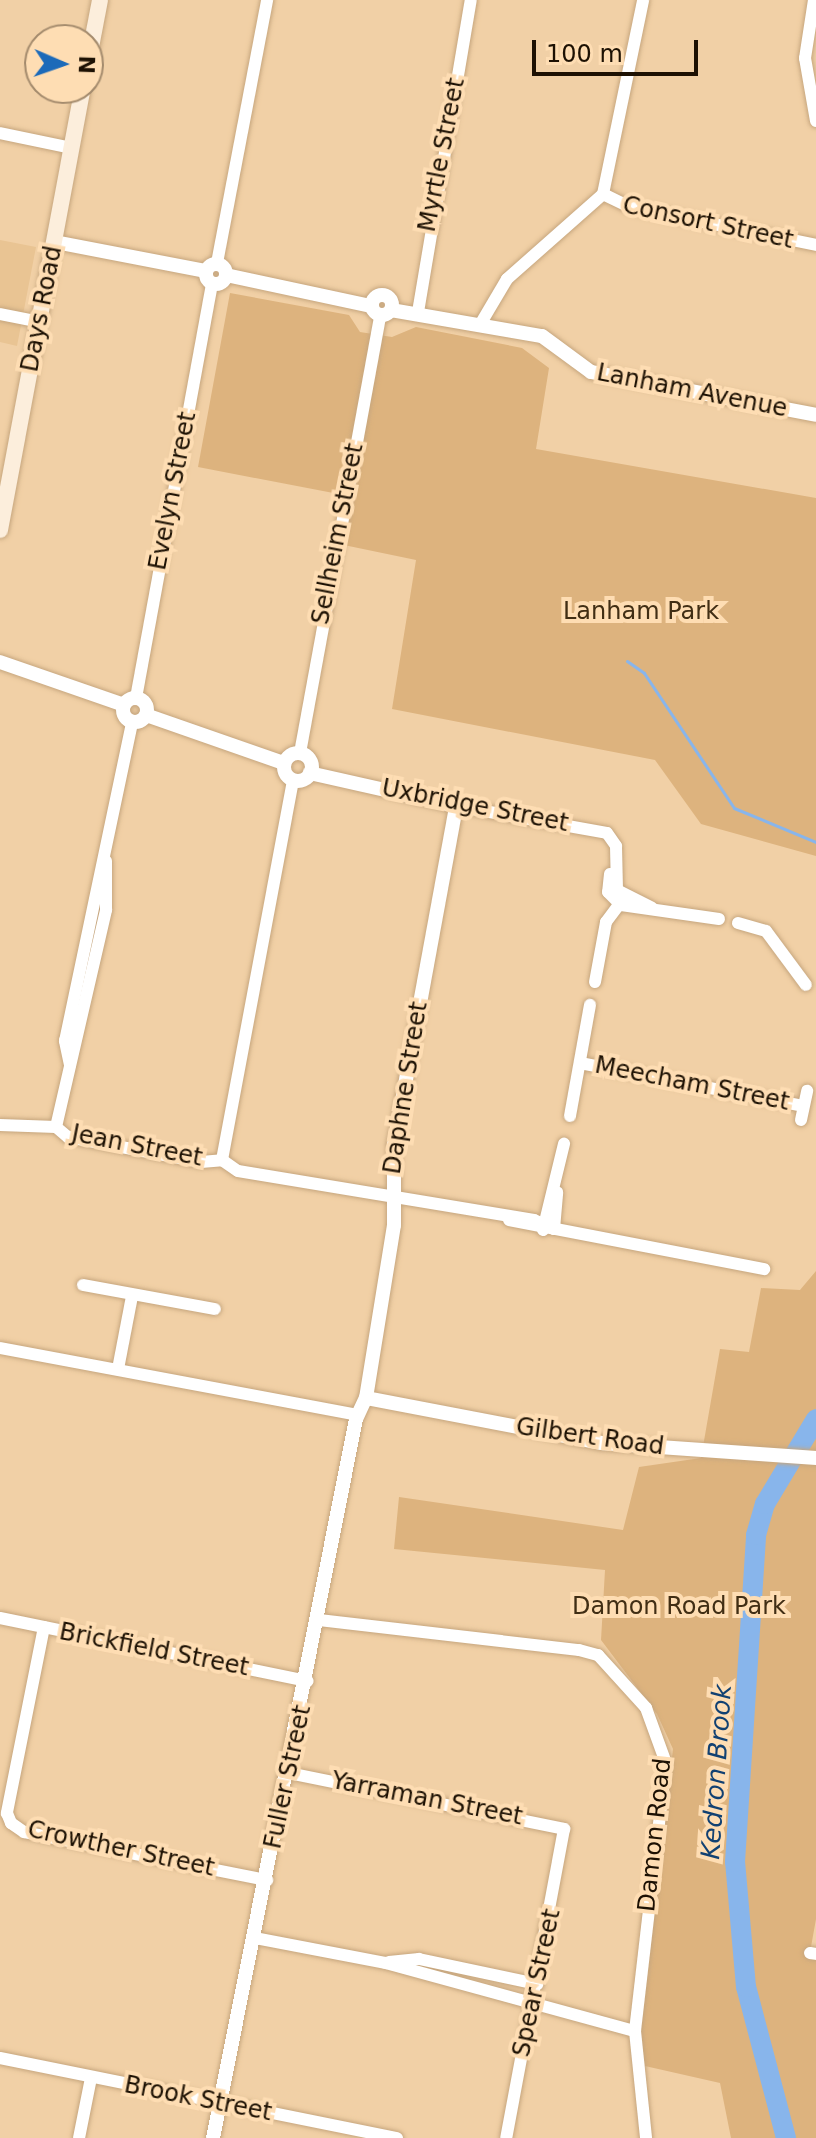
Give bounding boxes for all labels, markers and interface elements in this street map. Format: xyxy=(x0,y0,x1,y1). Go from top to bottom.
north arrow xyxy=(24,24,104,104)
scale bar xyxy=(536,24,702,74)
text: 100 m xyxy=(546,40,623,68)
text: N xyxy=(74,55,99,74)
street label: Myrtle Street xyxy=(413,76,471,234)
street label: Consort Street xyxy=(620,191,796,255)
street label: Days Road xyxy=(16,244,68,374)
street label: Lanham Avenue xyxy=(594,358,790,424)
street label: Evelyn Street xyxy=(144,409,202,573)
street label: Sellheim Street xyxy=(306,441,370,627)
park label: Lanham Park xyxy=(563,598,719,626)
street label: Uxbridge Street xyxy=(379,774,571,838)
street label: Daphne Street xyxy=(378,1000,434,1176)
street label: Meecham Street xyxy=(592,1051,792,1117)
street label: Jean Street xyxy=(69,1119,205,1173)
street label: Gilbert Road xyxy=(514,1412,666,1462)
park label: Damon Road Park xyxy=(572,1593,786,1621)
street label: Brickfield Street xyxy=(57,1618,251,1682)
water label: Kedron Brook xyxy=(695,1683,739,1861)
street label: Fuller Street xyxy=(259,1702,317,1852)
street label: Damon Road xyxy=(633,1757,677,1913)
street label: Yarraman Street xyxy=(329,1766,525,1832)
street label: Crowther Street xyxy=(25,1815,217,1883)
street label: Spear Street xyxy=(507,1906,567,2060)
street label: Brook Street xyxy=(122,2071,274,2127)

